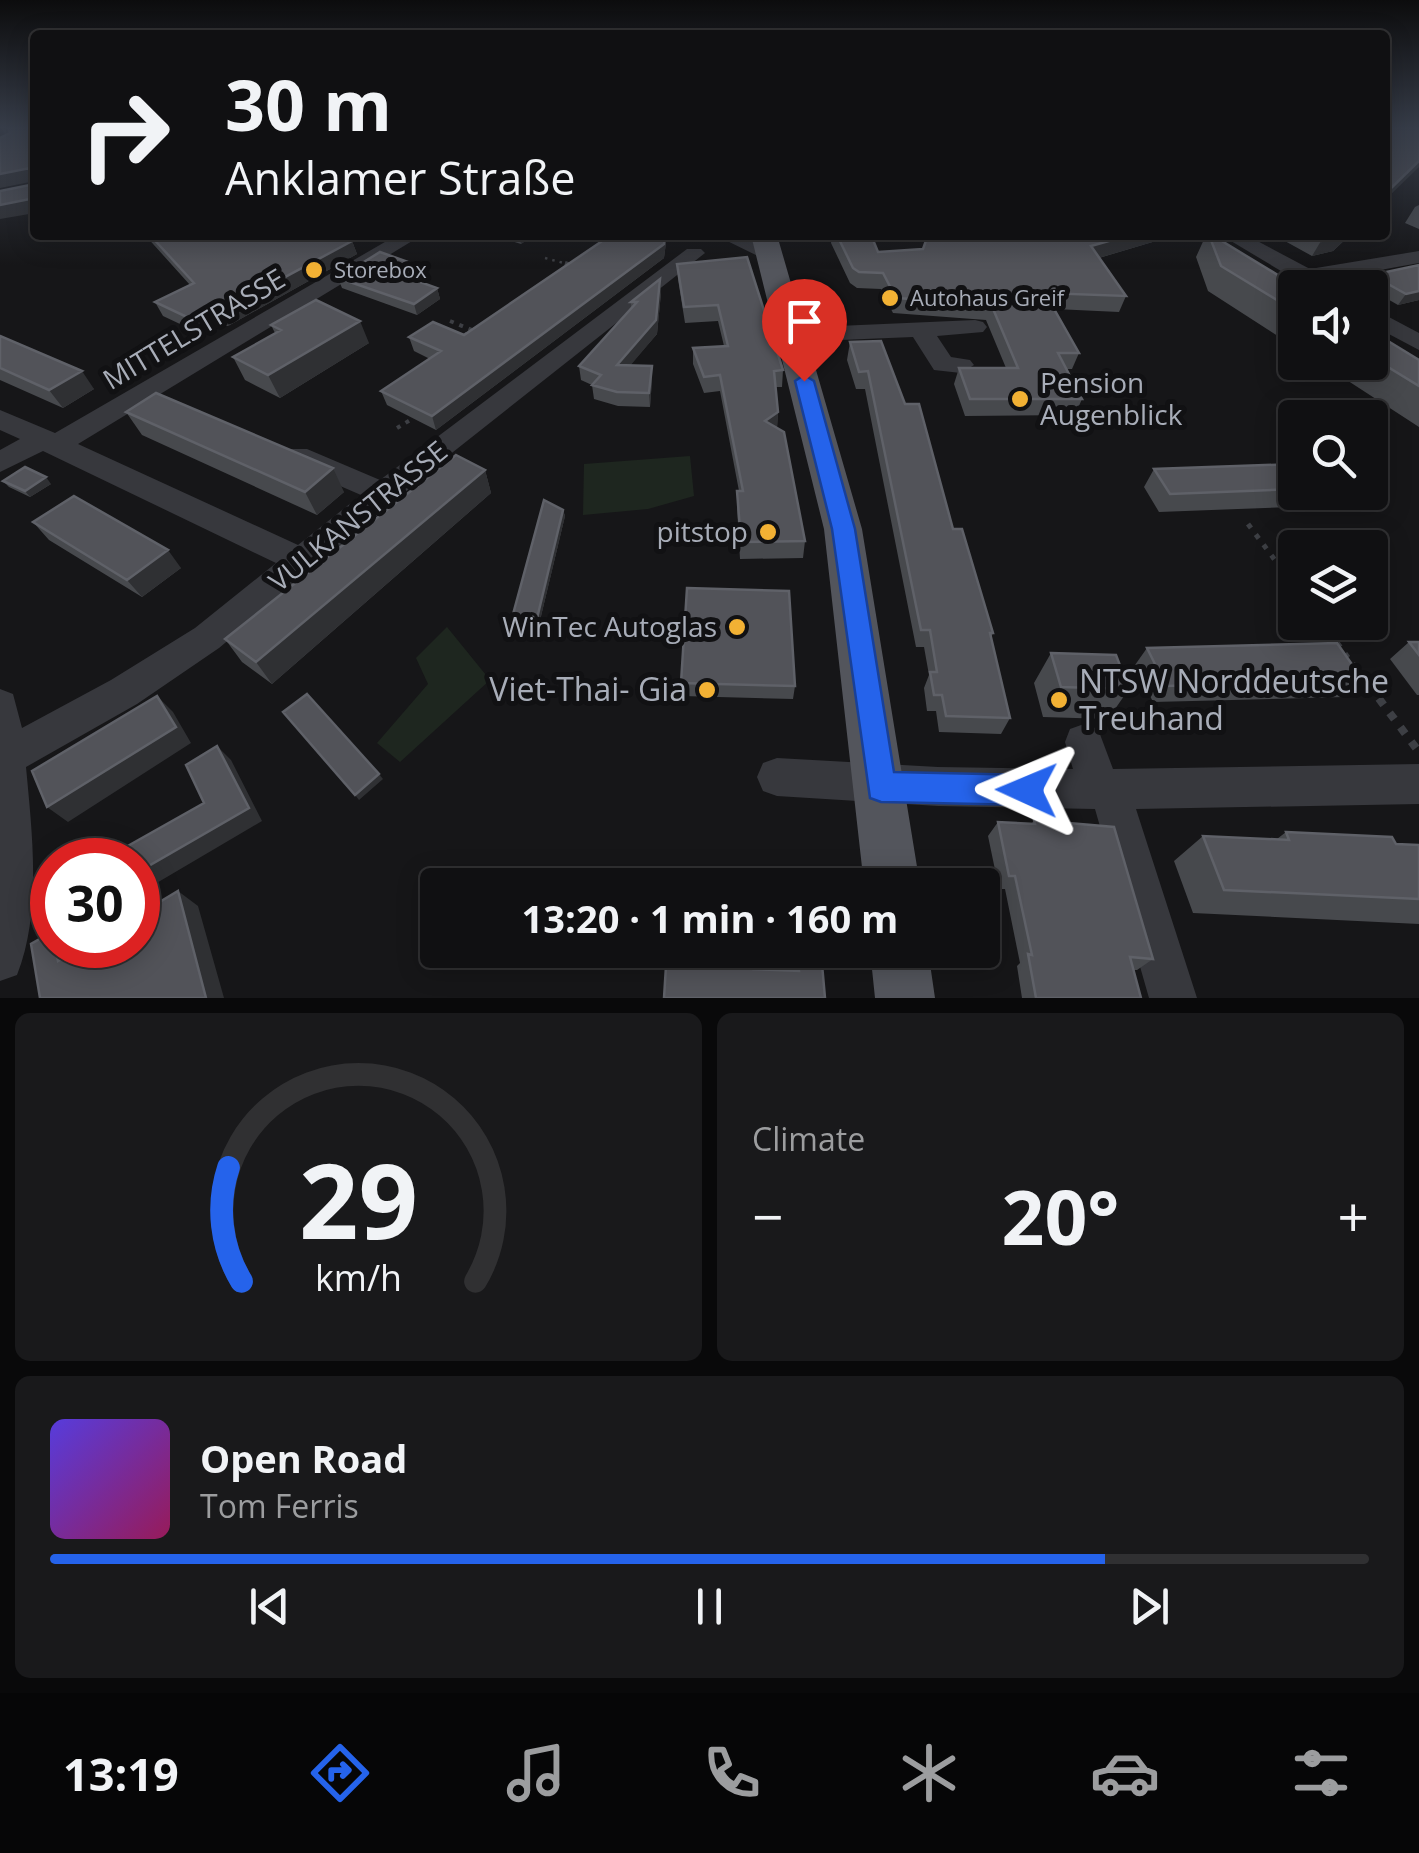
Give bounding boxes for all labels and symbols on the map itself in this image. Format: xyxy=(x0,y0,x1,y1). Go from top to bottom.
place label: Storebox xyxy=(334,254,427,284)
street label: MITTELSTRASSE xyxy=(95,259,292,397)
marker: Storebox xyxy=(303,259,325,281)
pin xyxy=(762,279,847,382)
place label: Autohaus Greif xyxy=(910,282,1066,312)
marker: Autohaus Greif xyxy=(879,287,901,309)
place label: Pension Augenblick xyxy=(1040,363,1183,433)
marker: Pension Augenblick xyxy=(1009,388,1031,410)
street label: VULKANSTRASSE xyxy=(260,431,455,599)
place label: pitstop xyxy=(657,512,748,550)
marker: pitstop xyxy=(757,521,779,543)
place label: WinTec Autoglas xyxy=(502,607,717,645)
marker: WinTec Autoglas xyxy=(726,616,748,638)
place label: NTSW Norddeutsche Treuhand xyxy=(1079,659,1389,739)
place label: Viet-Thai- Gia xyxy=(489,667,687,710)
marker: Viet-Thai- Gia xyxy=(696,679,718,701)
marker: NTSW Norddeutsche Treuhand xyxy=(1048,689,1070,711)
position arrow xyxy=(975,738,1079,842)
speed limit sign: 30 xyxy=(30,838,160,968)

